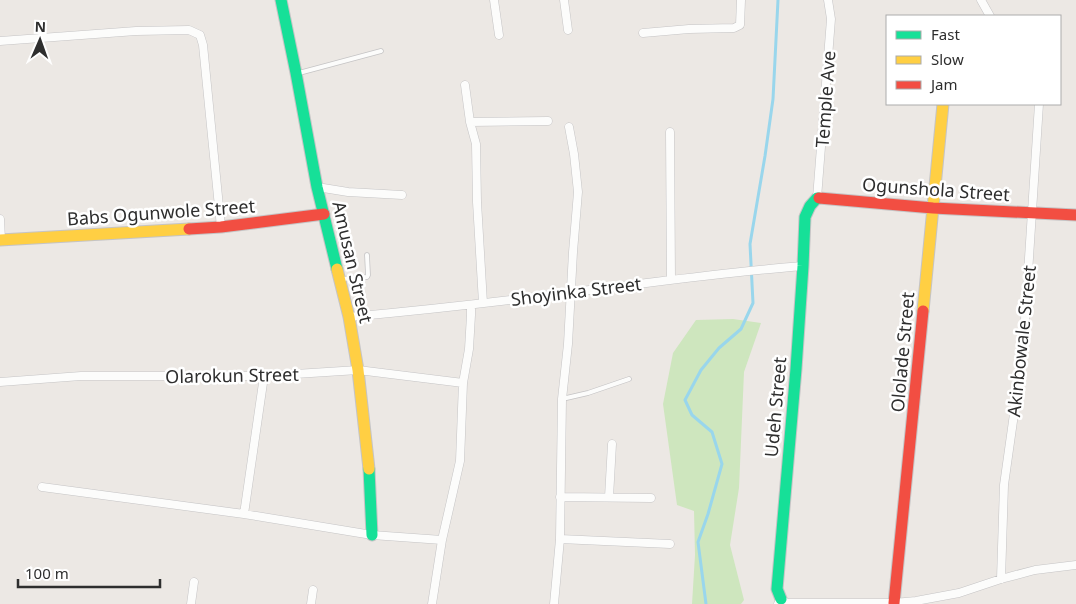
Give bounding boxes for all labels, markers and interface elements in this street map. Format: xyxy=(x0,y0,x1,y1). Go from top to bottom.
north arrow xyxy=(15,15,65,65)
legend xyxy=(886,15,1061,105)
text: N xyxy=(34,17,46,36)
text: Fast xyxy=(931,24,960,44)
text: Slow xyxy=(931,49,964,69)
street label: Temple Ave xyxy=(810,50,840,148)
text: Jam xyxy=(929,74,958,94)
street label: Ogunshola Street xyxy=(861,172,1011,206)
street label: Babs Ogunwole Street xyxy=(66,193,256,231)
street label: Amusan Street xyxy=(327,199,379,326)
street label: Akinbowale Street xyxy=(1001,263,1041,418)
street label: Shoyinka Street xyxy=(509,271,643,311)
street label: Ololade Street xyxy=(885,290,919,413)
street label: Udeh Street xyxy=(759,355,791,458)
street label: Olarokun Street xyxy=(165,362,299,388)
scale bar xyxy=(18,556,160,588)
text: 100 m xyxy=(25,563,69,583)

